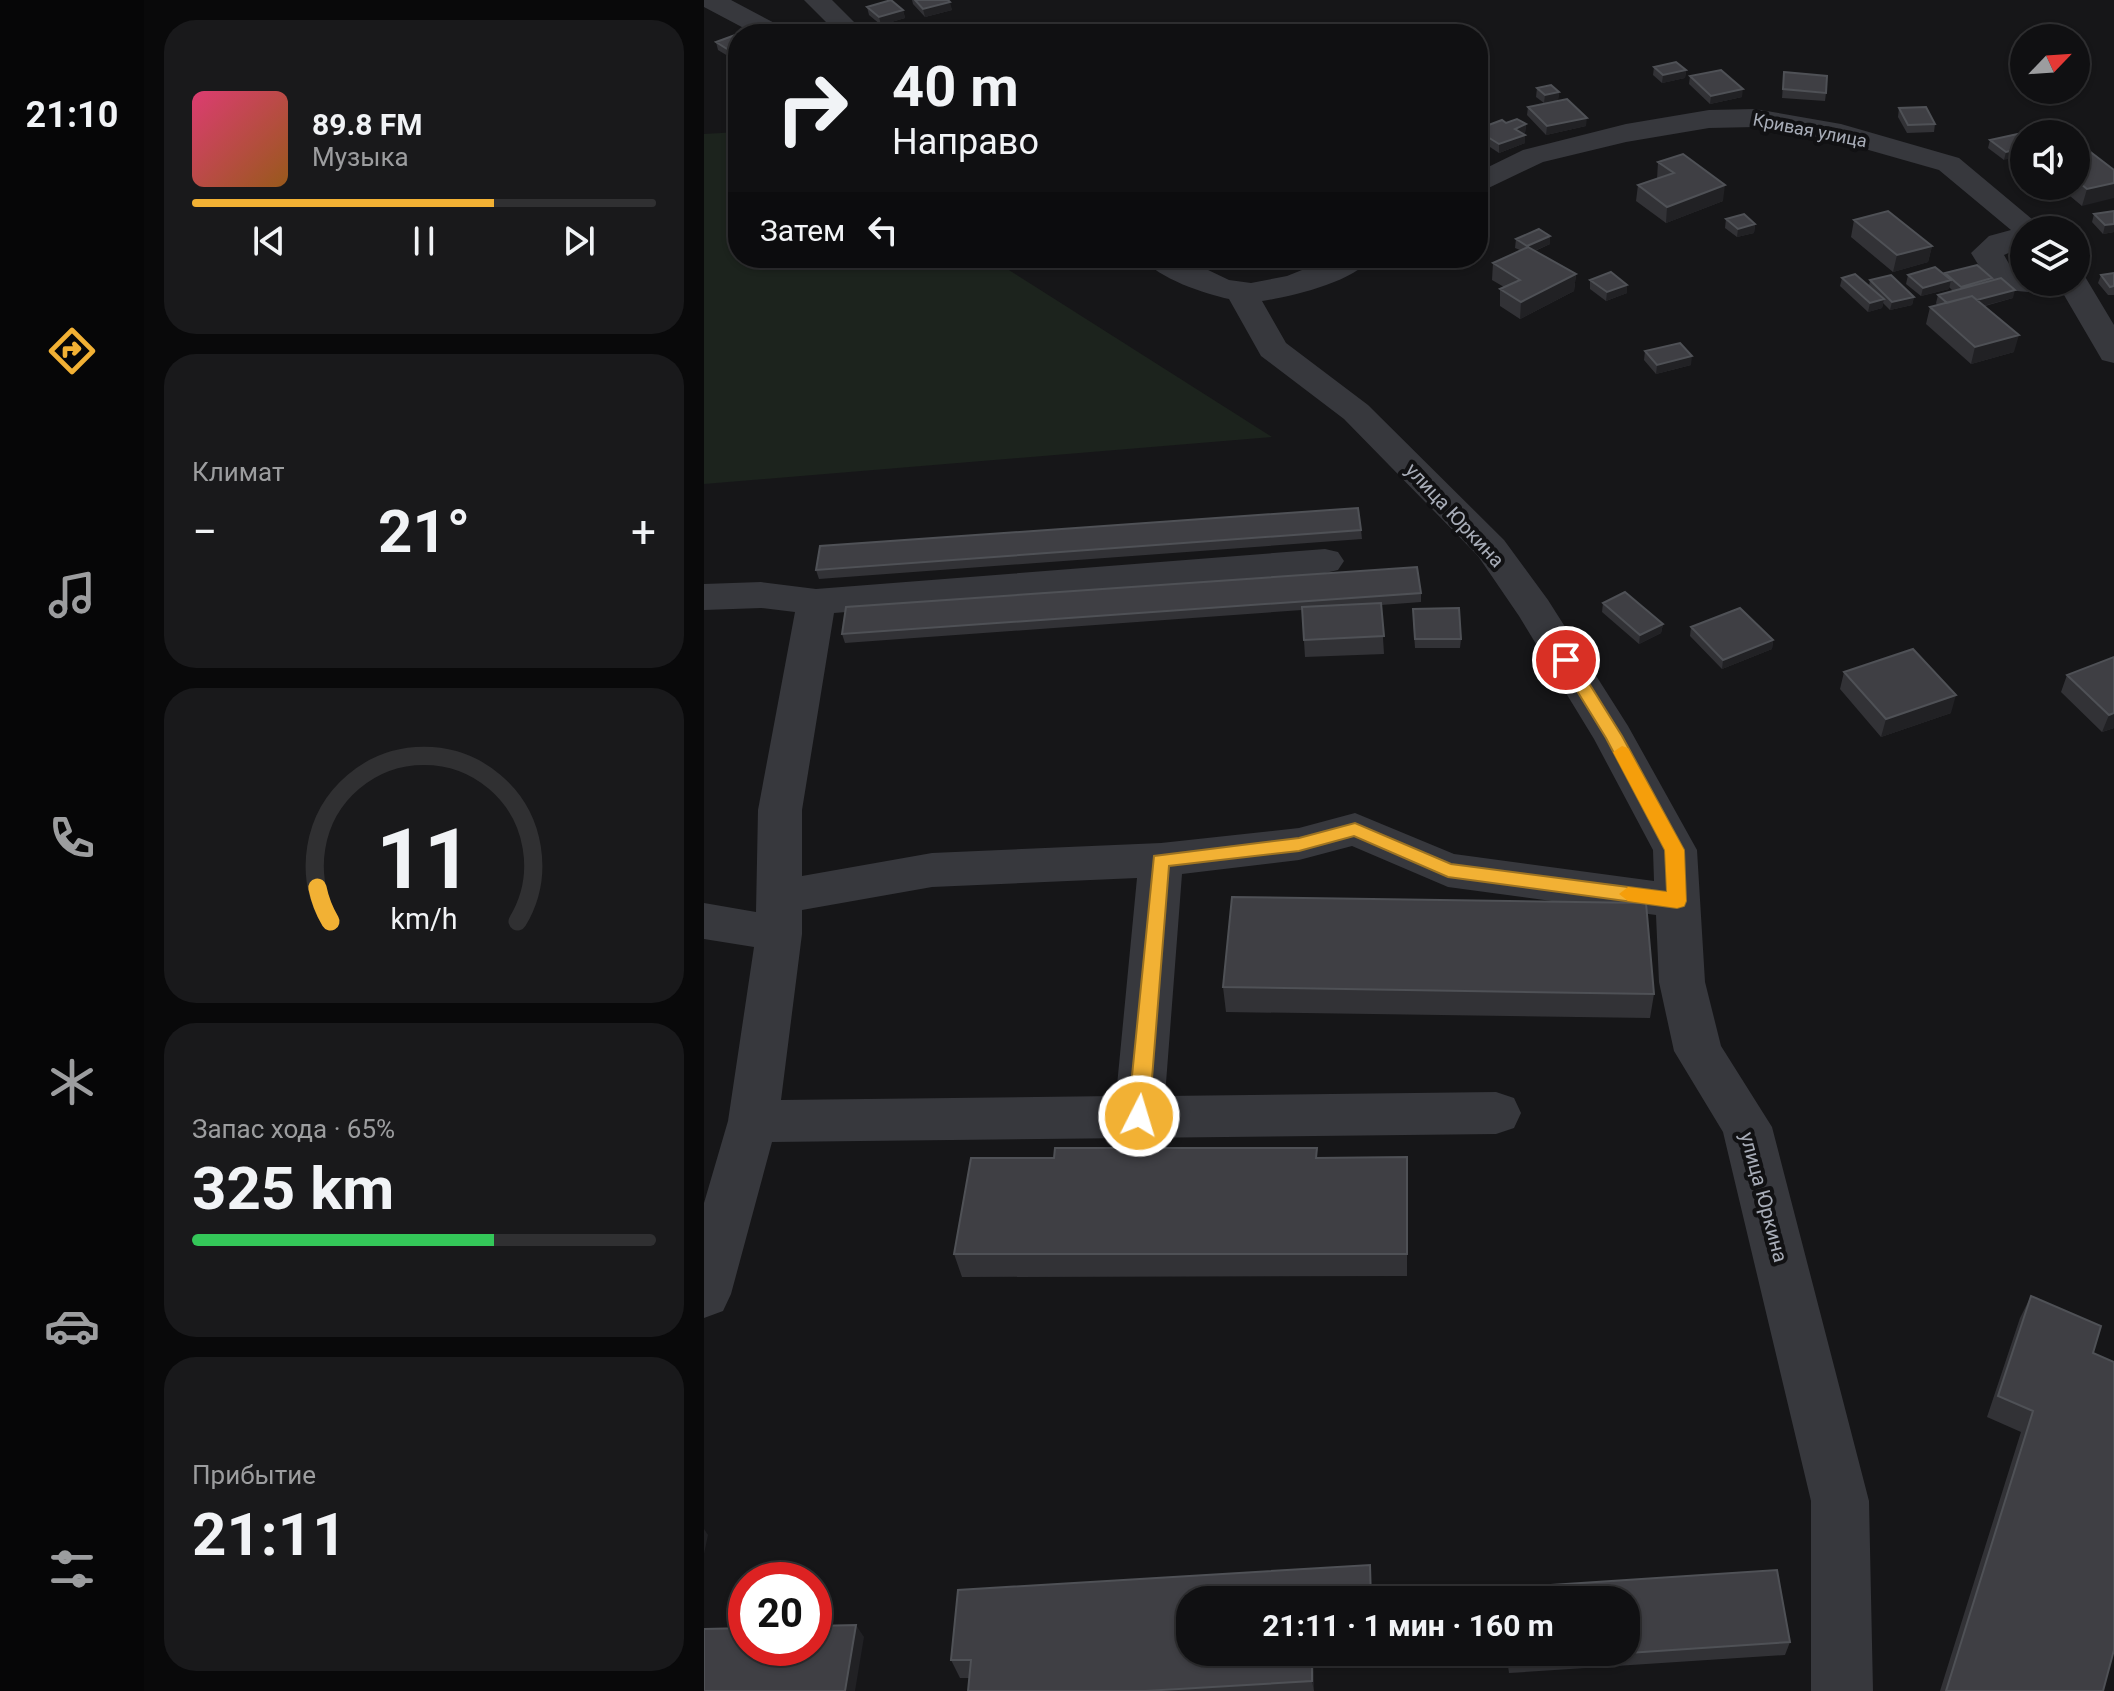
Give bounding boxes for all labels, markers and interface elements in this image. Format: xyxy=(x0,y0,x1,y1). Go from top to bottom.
north arrow xyxy=(2010,24,2090,104)
map controls xyxy=(2010,24,2090,296)
text: 40 m xyxy=(892,54,1019,120)
icon: right xyxy=(760,56,864,160)
text: 21:10 xyxy=(26,94,118,136)
text: 89.8 FM xyxy=(312,107,423,142)
street label: Кривая улица xyxy=(1751,109,1869,151)
button: sound xyxy=(2010,120,2090,200)
text: Направо xyxy=(892,121,1039,163)
text: Музыка xyxy=(312,142,409,172)
icon: left xyxy=(861,208,905,252)
text: Затем xyxy=(760,213,845,248)
button: layers xyxy=(2010,216,2090,296)
icon: previous xyxy=(247,219,291,263)
icon: pause xyxy=(402,219,446,263)
icon: next xyxy=(557,219,601,263)
icon: directions xyxy=(44,323,100,379)
text: Климат xyxy=(192,457,284,487)
street label: улица Юркина xyxy=(1401,458,1509,572)
text: 21° xyxy=(378,496,470,567)
text: − xyxy=(192,506,217,558)
text: + xyxy=(631,506,656,558)
icon: music xyxy=(44,567,100,623)
pin xyxy=(1532,626,1600,694)
icon: arrive xyxy=(1544,638,1588,682)
icon: phone xyxy=(44,810,100,866)
text: 11 xyxy=(376,810,472,907)
text: km/h xyxy=(390,902,458,936)
icon: climate xyxy=(44,1054,100,1110)
position arrow xyxy=(1097,1074,1181,1158)
text: Запас хода · 65% xyxy=(192,1114,395,1144)
street label: улица Юркина xyxy=(1735,1129,1793,1265)
text: 325 km xyxy=(192,1153,394,1224)
icon: car xyxy=(44,1298,100,1354)
text: Прибытие xyxy=(192,1460,316,1490)
text: 21:11 xyxy=(192,1499,347,1570)
icon: filters xyxy=(44,1541,100,1597)
speed limit sign: 20 xyxy=(728,1562,832,1666)
text: 21:11 · 1 мин · 160 m xyxy=(1262,1608,1554,1643)

